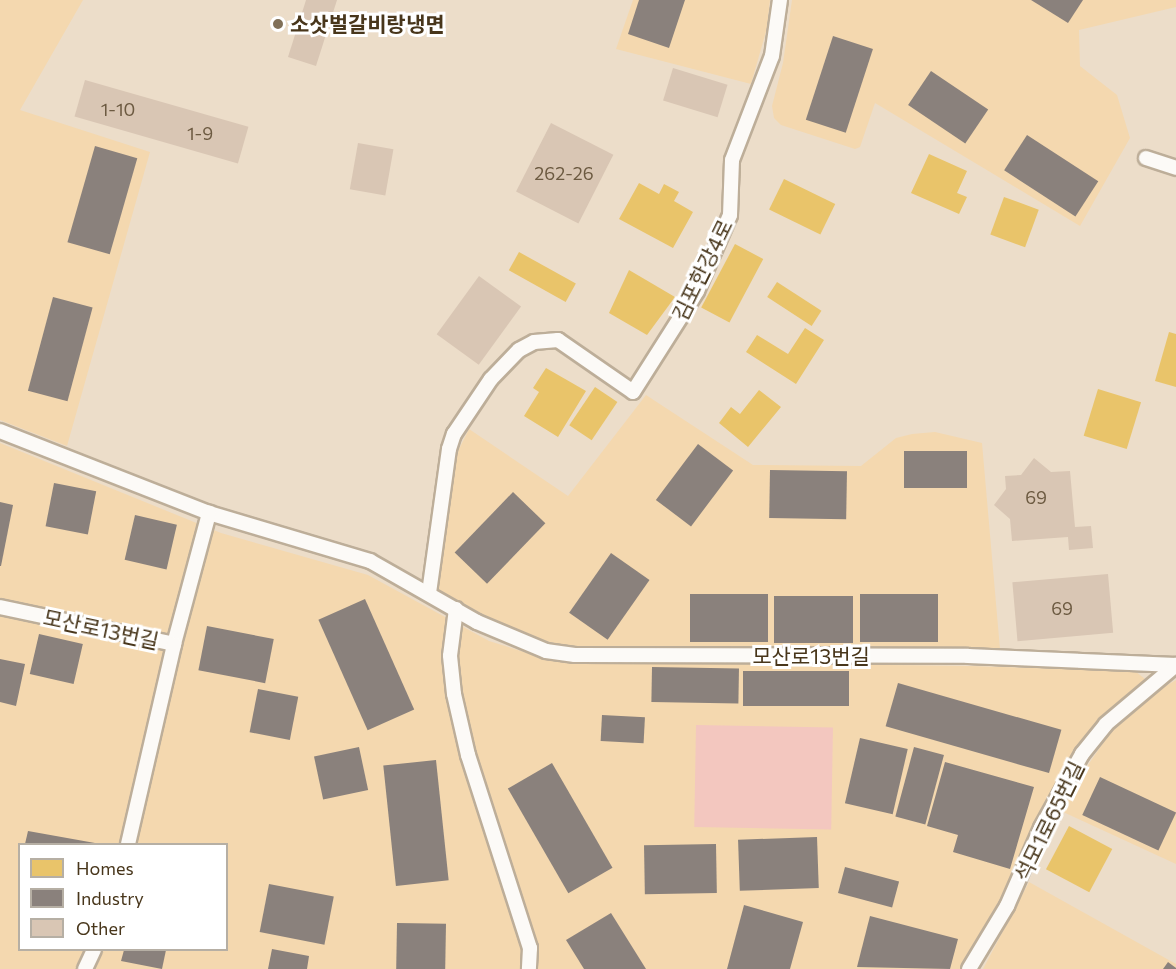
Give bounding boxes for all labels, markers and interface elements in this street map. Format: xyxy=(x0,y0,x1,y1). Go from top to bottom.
place label: 소삿벌갈비랑냉면 xyxy=(290,11,445,37)
marker: 소삿벌갈비랑냉면 xyxy=(271,17,285,31)
house number: 1-10 xyxy=(101,98,135,120)
house number: 1-9 xyxy=(187,122,213,144)
house number: 262-26 xyxy=(534,162,594,184)
street label: 김포한강4로 xyxy=(667,215,737,325)
house number: 69 xyxy=(1025,486,1047,508)
house number: 69 xyxy=(1051,597,1073,619)
street label: 모산로13번길 xyxy=(41,604,161,654)
street label: 모산로13번길 xyxy=(752,643,870,669)
street label: 석모1로65번길 xyxy=(1009,757,1089,885)
legend xyxy=(18,843,228,951)
text: Homes xyxy=(76,857,134,879)
text: Industry xyxy=(76,887,144,909)
text: Other xyxy=(76,917,125,939)

